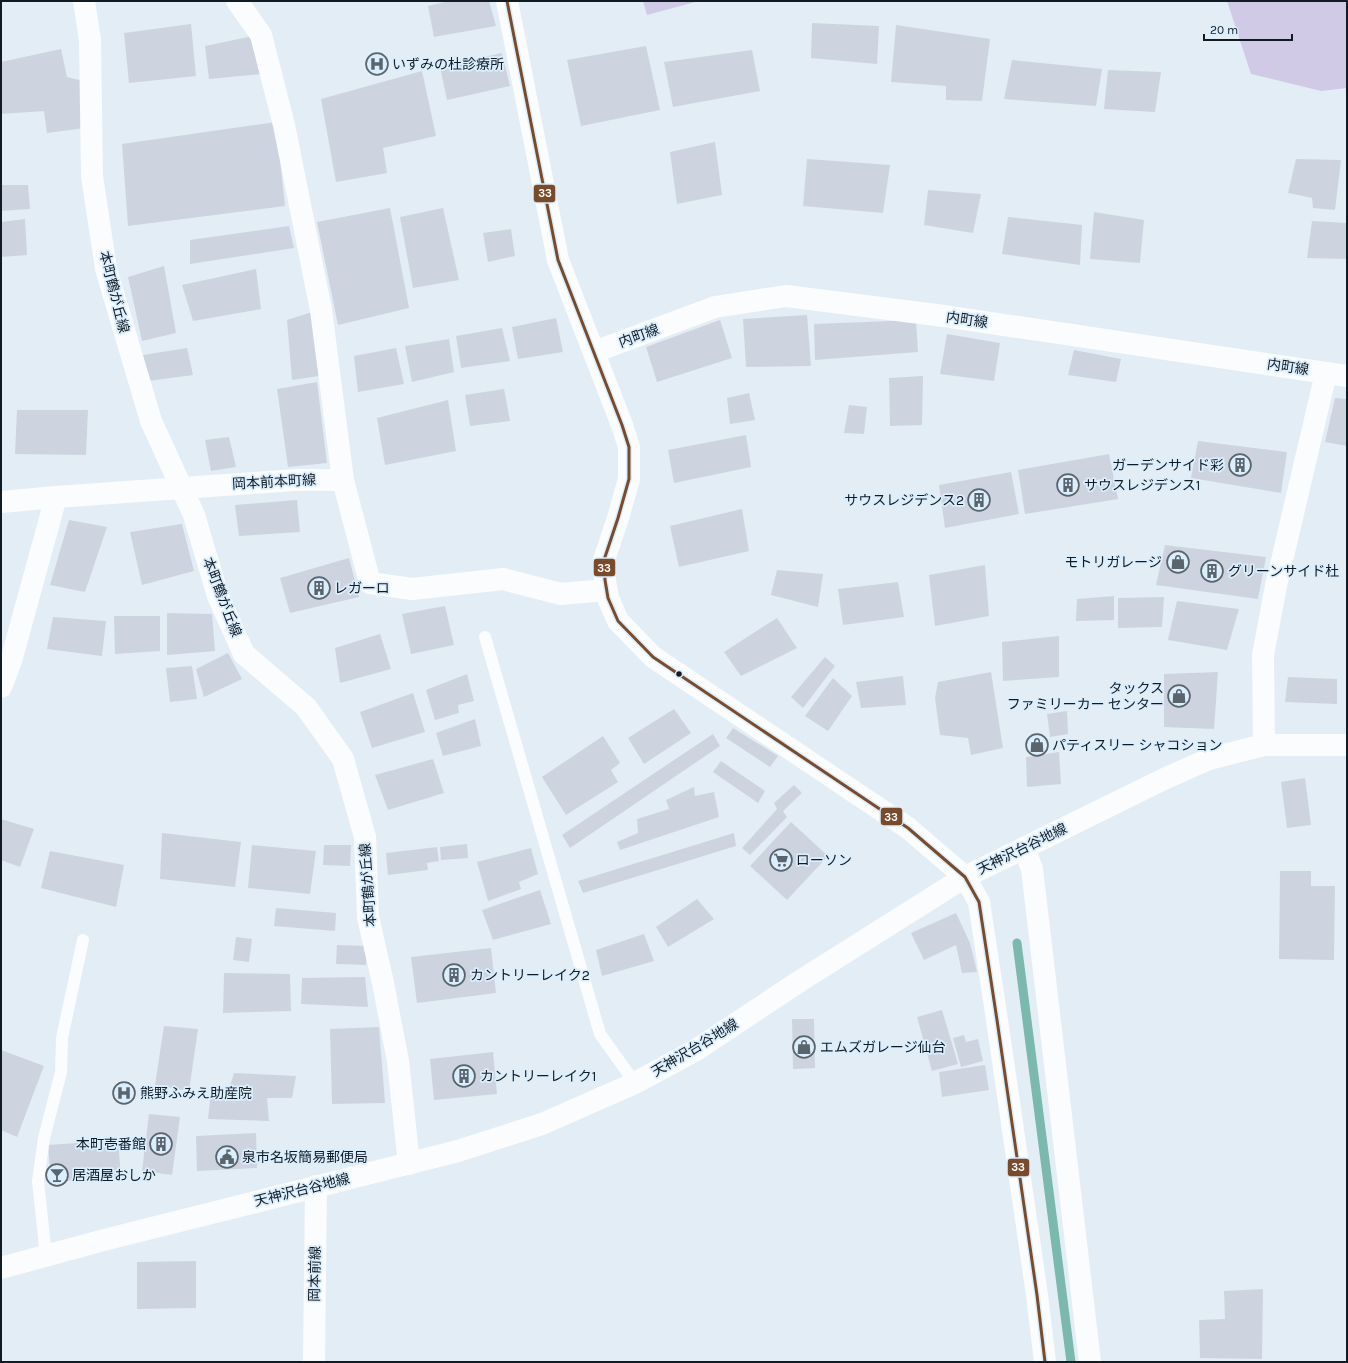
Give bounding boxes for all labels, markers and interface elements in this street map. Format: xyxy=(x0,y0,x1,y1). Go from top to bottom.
scale bar xyxy=(1204,16,1292,42)
text: 20 m xyxy=(1210,23,1238,37)
hospital icon: いずみの杜診療所 xyxy=(364,51,390,77)
place label: いずみの杜診療所 xyxy=(392,56,504,73)
line badge: 33 xyxy=(533,184,556,203)
text: 33 xyxy=(538,187,552,200)
street label: 本町鶴が丘線 xyxy=(96,249,132,335)
street label: 内町線 xyxy=(945,309,989,331)
street label: 内町線 xyxy=(616,321,662,351)
street label: 内町線 xyxy=(1266,356,1310,378)
building icon: ガーデンサイド彩 xyxy=(1227,452,1253,478)
place label: ガーデンサイド彩 xyxy=(1112,457,1224,474)
street label: 岡本前本町線 xyxy=(232,471,316,493)
building icon: サウスレジデンス1 xyxy=(1055,472,1081,498)
place label: サウスレジデンス1 xyxy=(1084,477,1200,494)
building icon: サウスレジデンス2 xyxy=(966,487,992,513)
place label: サウスレジデンス2 xyxy=(844,492,964,509)
shop icon: モトリガレージ xyxy=(1165,549,1191,575)
place label: モトリガレージ xyxy=(1064,554,1162,571)
street label: 本町鶴が丘線 xyxy=(199,555,245,639)
line badge: 33 xyxy=(593,558,616,577)
building icon: グリーンサイド杜 xyxy=(1199,558,1225,584)
text: 33 xyxy=(597,562,611,575)
place label: グリーンサイド杜 xyxy=(1228,563,1339,580)
building icon: レガーロ xyxy=(306,575,332,601)
place label: レガーロ xyxy=(334,580,390,597)
unlabelled marker xyxy=(674,669,684,679)
place label: タックス ファミリーカー センター xyxy=(1007,680,1164,713)
shop icon: タックス ファミリーカー センター xyxy=(1166,683,1192,709)
shop icon: パティスリー シャコション xyxy=(1024,732,1050,758)
place label: パティスリー シャコション xyxy=(1052,737,1222,754)
line badge: 33 xyxy=(880,807,903,826)
text: 33 xyxy=(884,811,898,824)
street label: 天神沢台谷地線 xyxy=(974,820,1070,878)
street label: 本町鶴が丘線 xyxy=(357,843,379,927)
supermarket icon: ローソン xyxy=(768,847,794,873)
place label: ローソン xyxy=(796,852,852,869)
building icon: カントリーレイク2 xyxy=(441,962,467,988)
place label: カントリーレイク2 xyxy=(470,967,590,984)
street label: 天神沢台谷地線 xyxy=(649,1015,741,1081)
shop icon: エムズガレージ仙台 xyxy=(791,1034,817,1060)
place label: エムズガレージ仙台 xyxy=(820,1039,946,1056)
building icon: カントリーレイク1 xyxy=(451,1063,477,1089)
place label: カントリーレイク1 xyxy=(480,1068,596,1085)
hospital icon: 熊野ふみえ助産院 xyxy=(111,1080,137,1106)
place label: 熊野ふみえ助産院 xyxy=(140,1085,252,1102)
building icon: 本町壱番館 xyxy=(148,1131,174,1157)
place label: 本町壱番館 xyxy=(76,1136,146,1153)
public building icon: 泉市名坂簡易郵便局 xyxy=(214,1144,240,1170)
place label: 泉市名坂簡易郵便局 xyxy=(242,1149,368,1166)
line badge: 33 xyxy=(1007,1158,1030,1177)
text: 33 xyxy=(1011,1161,1025,1174)
bar icon: 居酒屋おしか xyxy=(44,1162,70,1188)
place label: 居酒屋おしか xyxy=(72,1167,156,1184)
street label: 天神沢台谷地線 xyxy=(252,1170,352,1210)
street label: 岡本前線 xyxy=(306,1246,324,1302)

